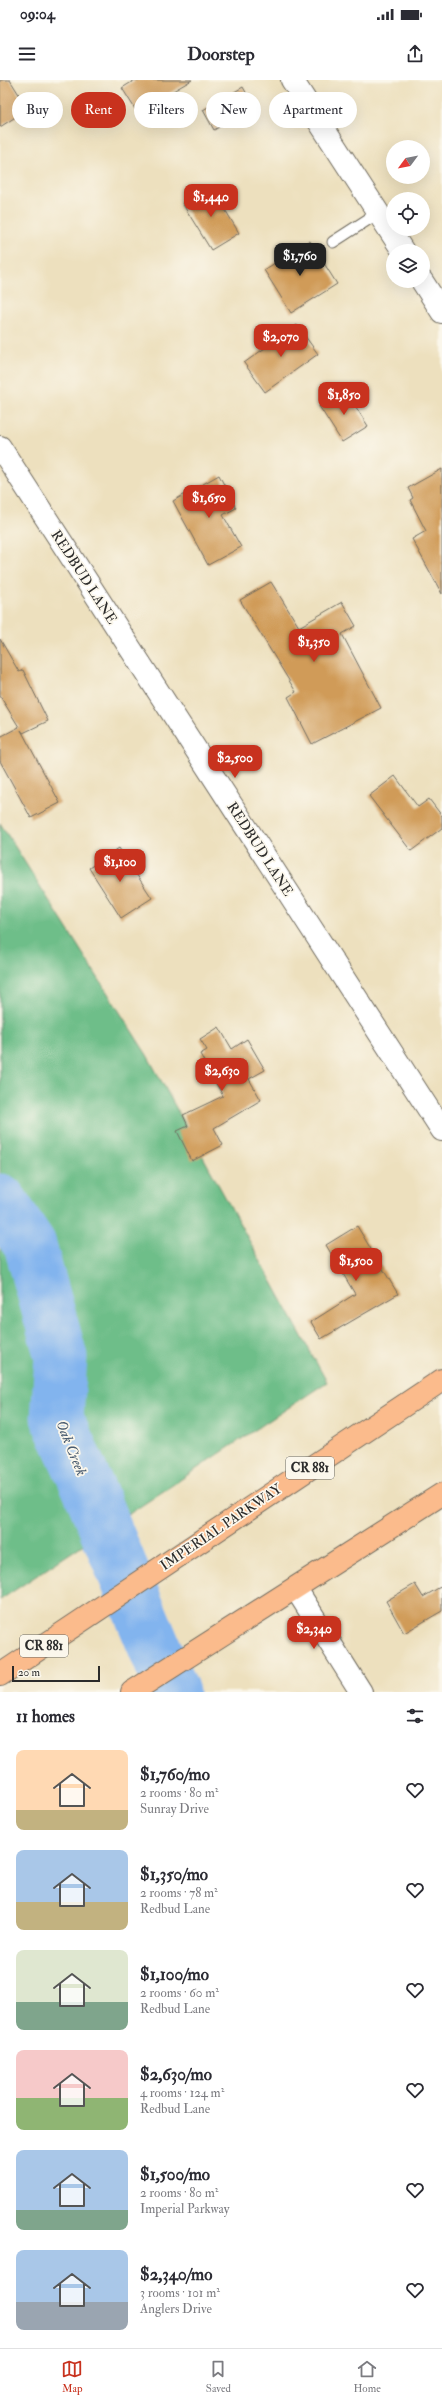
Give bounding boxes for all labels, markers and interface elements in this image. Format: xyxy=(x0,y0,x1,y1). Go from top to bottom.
text: 09:04 xyxy=(20,5,55,24)
icon: menu xyxy=(16,43,38,65)
text: Doorstep xyxy=(187,43,255,66)
icon: share xyxy=(404,43,426,65)
chip: Buy xyxy=(12,92,63,128)
chip: Rent xyxy=(71,92,126,128)
chip: Filters xyxy=(134,92,198,128)
chip: New xyxy=(206,92,261,128)
chip: Apartment xyxy=(269,92,357,128)
north arrow xyxy=(386,140,430,184)
map controls xyxy=(386,140,430,288)
pin: $1,440 xyxy=(178,184,244,218)
text: $1,440 xyxy=(193,189,229,205)
button: locate xyxy=(386,192,430,236)
pin: $1,760 xyxy=(267,243,333,277)
button: layers xyxy=(386,244,430,288)
text: $1,760 xyxy=(283,248,317,264)
pin: $2,070 xyxy=(248,324,314,358)
text: $2,070 xyxy=(263,329,299,345)
pin: $1,850 xyxy=(311,382,377,416)
text: $1,850 xyxy=(327,387,361,403)
pin: $1,650 xyxy=(176,485,242,519)
text: $1,650 xyxy=(192,490,226,506)
street label: REDBUD LANE xyxy=(47,527,121,627)
pin: $1,350 xyxy=(281,629,347,663)
text: $1,350 xyxy=(298,634,330,650)
pin: $2,500 xyxy=(202,745,268,779)
text: $2,500 xyxy=(217,750,253,766)
street label: REDBUD LANE xyxy=(223,799,297,899)
pin: $1,100 xyxy=(87,849,153,883)
text: $1,100 xyxy=(104,854,136,870)
pin: $2,630 xyxy=(189,1058,255,1092)
text: $2,630 xyxy=(204,1063,240,1079)
pin: $1,500 xyxy=(323,1248,389,1282)
text: $1,500 xyxy=(339,1253,373,1269)
water label: Oak Creek xyxy=(51,1417,91,1479)
road number: CR 881 xyxy=(286,1457,334,1479)
street label: IMPERIAL PARKWAY xyxy=(157,1480,285,1574)
pin: $2,340 xyxy=(281,1616,347,1650)
text: $2,340 xyxy=(296,1621,332,1637)
road number: CR 881 xyxy=(20,1635,68,1657)
scale bar xyxy=(12,1664,100,1683)
text: 20 m xyxy=(18,1666,40,1679)
icon: filters xyxy=(404,1705,426,1727)
text: 11 homes xyxy=(16,1706,75,1727)
text: $1,760/mo xyxy=(140,1764,210,1785)
icon: home xyxy=(48,1766,96,1814)
icon: heart xyxy=(404,1779,426,1801)
text: 2 rooms · 80 m² xyxy=(140,1785,218,1801)
text: Sunray Drive xyxy=(140,1801,209,1817)
text: $1,350/mo xyxy=(140,1864,208,1885)
icon: home xyxy=(48,1866,96,1914)
icon: heart xyxy=(404,1879,426,1901)
text: 2 rooms · 78 m² xyxy=(140,1885,218,1901)
text: Redbud Lane xyxy=(140,1901,210,1917)
text: $1,100/mo xyxy=(140,1964,209,1985)
icon: home xyxy=(48,1966,96,2014)
icon: heart xyxy=(404,1979,426,2001)
text: 2 rooms · 60 m² xyxy=(140,1985,219,2001)
text: Redbud Lane xyxy=(140,2001,210,2017)
text: $2,630/mo xyxy=(140,2064,212,2085)
icon: home xyxy=(48,2066,96,2114)
icon: heart xyxy=(404,2079,426,2101)
text: 4 rooms · 124 m² xyxy=(140,2085,224,2101)
text: Redbud Lane xyxy=(140,2101,210,2117)
text: $1,500/mo xyxy=(140,2164,210,2185)
icon: home xyxy=(48,2166,96,2214)
icon: heart xyxy=(404,2179,426,2201)
text: 2 rooms · 80 m² xyxy=(140,2185,218,2201)
text: Imperial Parkway xyxy=(140,2201,229,2217)
text: $2,340/mo xyxy=(140,2264,212,2285)
icon: home xyxy=(48,2266,96,2314)
icon: heart xyxy=(404,2279,426,2301)
text: 3 rooms · 101 m² xyxy=(140,2285,220,2301)
text: Anglers Drive xyxy=(140,2301,212,2317)
tab: Map xyxy=(61,2358,83,2395)
tab: Saved xyxy=(206,2358,231,2395)
tab: Home xyxy=(353,2358,381,2395)

